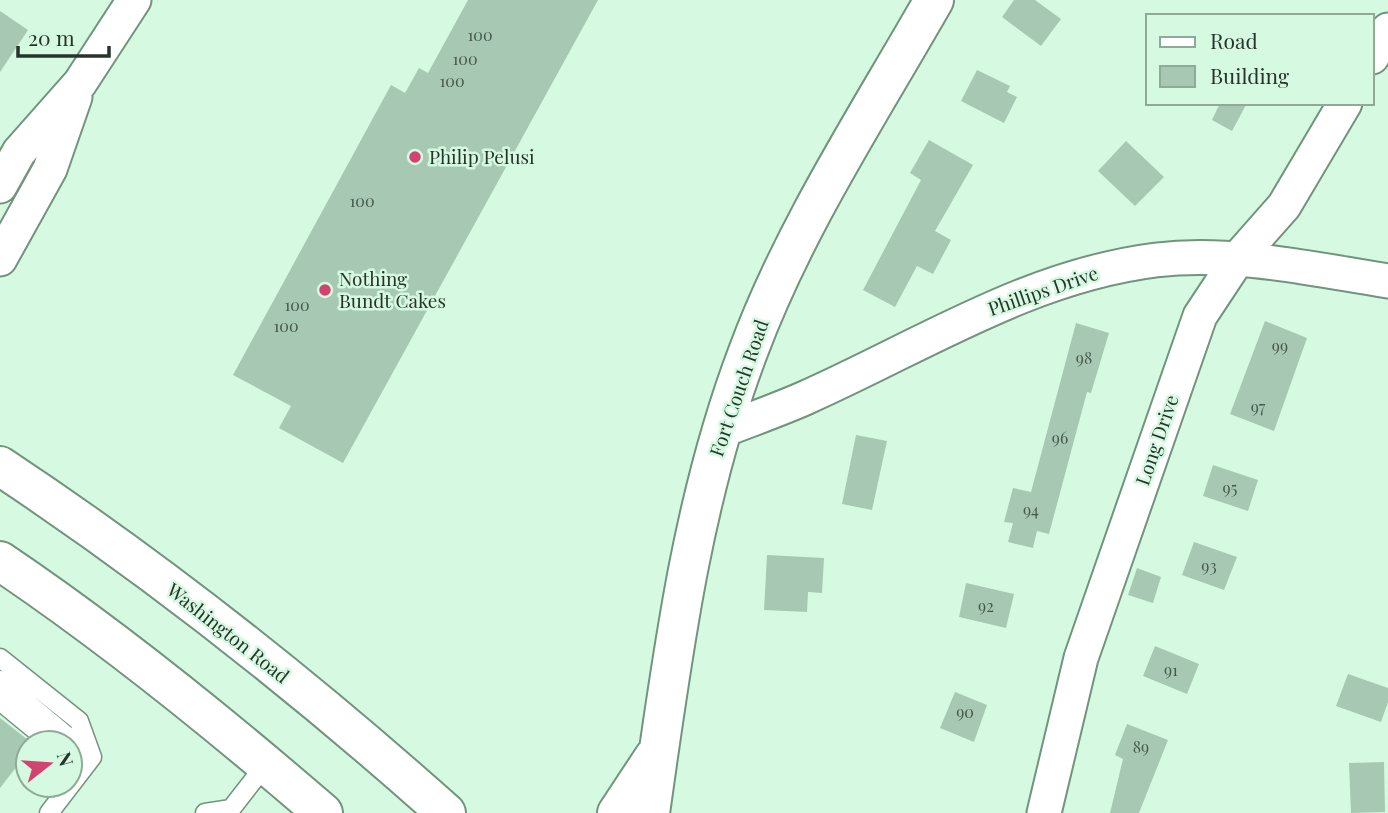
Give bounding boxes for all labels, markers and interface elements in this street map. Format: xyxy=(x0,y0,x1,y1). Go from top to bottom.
scale bar xyxy=(18,14,108,58)
legend xyxy=(1146,14,1374,105)
text: 20 m xyxy=(28,23,75,51)
house number: 100 xyxy=(467,24,493,45)
text: Road xyxy=(1210,26,1258,54)
house number: 100 xyxy=(452,48,478,69)
text: Building xyxy=(1210,61,1289,89)
house number: 100 xyxy=(439,70,465,91)
place label: Philip Pelusi xyxy=(429,143,535,169)
marker: Philip Pelusi xyxy=(407,149,423,165)
house number: 100 xyxy=(349,190,375,211)
street label: Phillips Drive xyxy=(984,259,1101,321)
place label: Nothing Bundt Cakes xyxy=(339,265,446,313)
marker: Nothing Bundt Cakes xyxy=(317,282,333,298)
house number: 100 xyxy=(284,294,310,315)
house number: 100 xyxy=(273,315,299,336)
street label: Fort Couch Road xyxy=(702,316,774,460)
house number: 99 xyxy=(1272,335,1288,356)
house number: 98 xyxy=(1076,347,1092,368)
street label: Long Drive xyxy=(1128,391,1184,488)
house number: 97 xyxy=(1251,396,1266,417)
house number: 96 xyxy=(1052,427,1068,448)
house number: 95 xyxy=(1223,477,1237,498)
house number: 94 xyxy=(1023,499,1039,520)
house number: 93 xyxy=(1201,555,1217,576)
street label: Washington Road xyxy=(161,576,295,688)
house number: 92 xyxy=(978,595,994,616)
house number: 91 xyxy=(1164,659,1178,680)
house number: 90 xyxy=(956,701,974,722)
north arrow xyxy=(14,729,84,799)
house number: 89 xyxy=(1133,736,1149,757)
text: N xyxy=(52,748,81,769)

